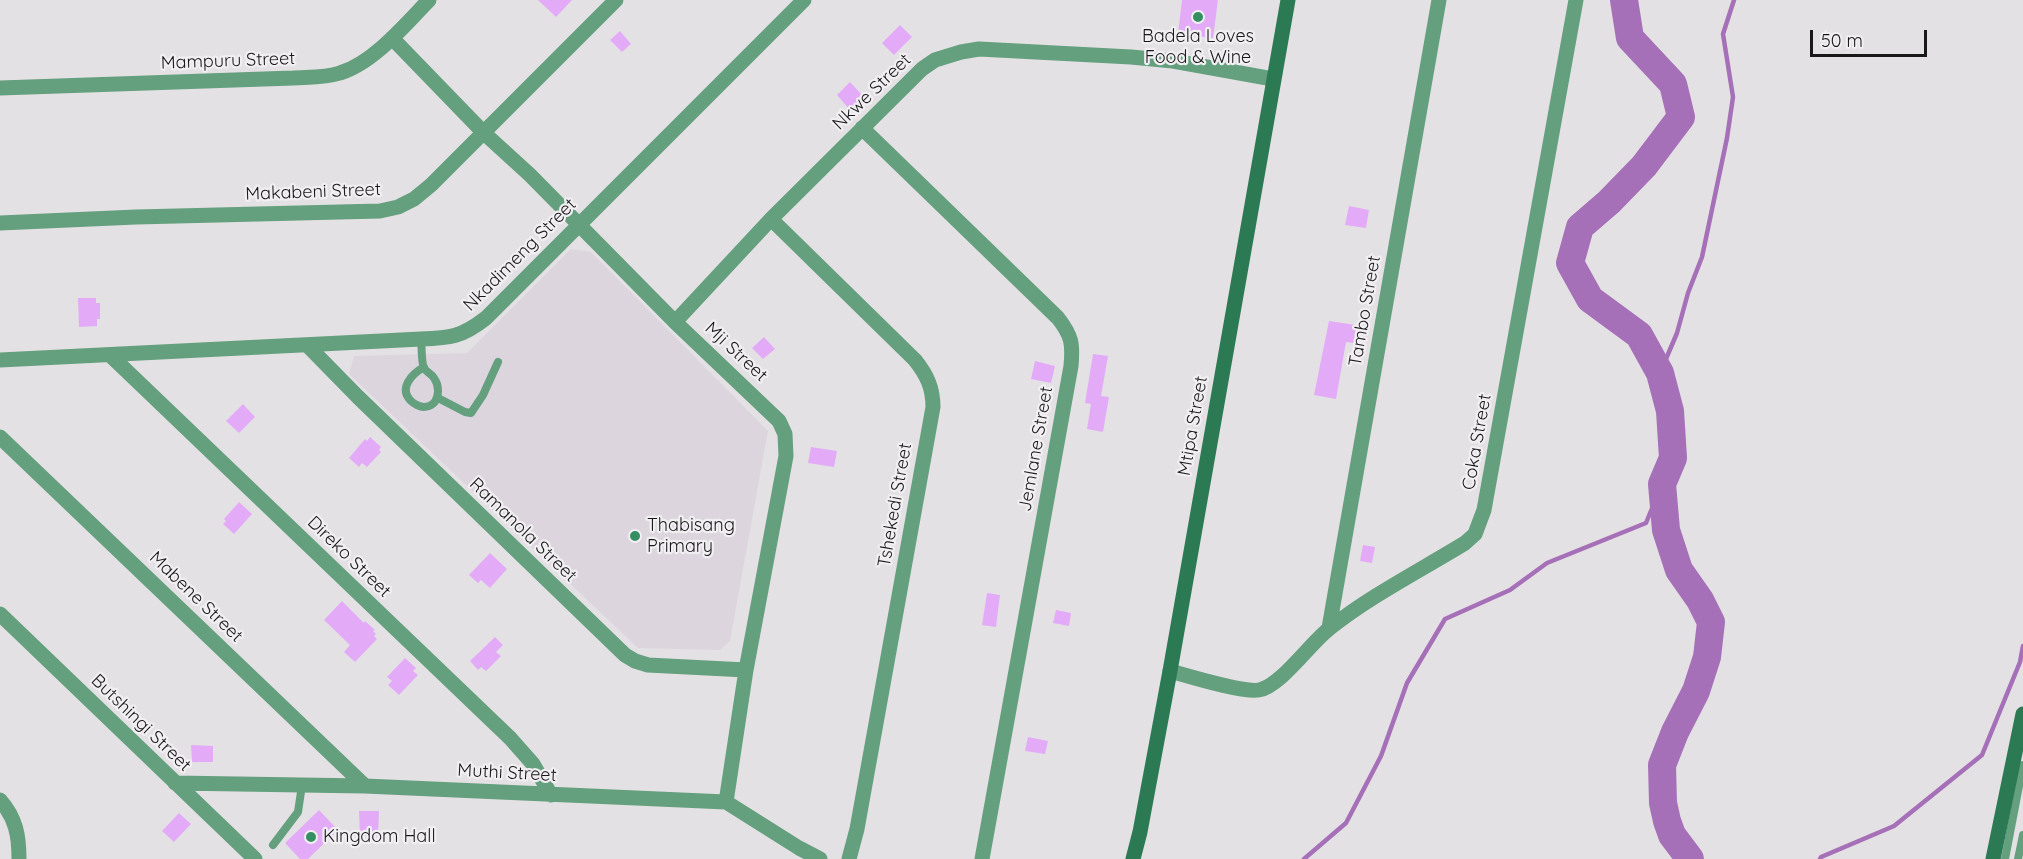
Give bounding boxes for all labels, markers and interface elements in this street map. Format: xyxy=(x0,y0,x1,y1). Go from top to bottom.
marker: Badela Loves Food & Wine xyxy=(1191,10,1205,24)
scale bar xyxy=(1813,18,1930,56)
place label: Badela Loves Food & Wine xyxy=(1142,26,1254,68)
text: 50 m xyxy=(1821,29,1863,52)
street label: Mampuru Street xyxy=(160,48,296,74)
street label: Nkwe Street xyxy=(828,49,916,135)
street label: Makabeni Street xyxy=(245,179,381,205)
street label: Nkadimeng Street xyxy=(459,194,581,316)
street label: Tambo Street xyxy=(1345,254,1385,368)
street label: Mji Street xyxy=(700,318,772,386)
street label: Mtipa Street xyxy=(1174,375,1212,477)
street label: Jemlane Street xyxy=(1014,385,1058,513)
street label: Coka Street xyxy=(1458,392,1496,492)
street label: Tshekedi Street xyxy=(873,441,917,569)
street label: Ramanola Street xyxy=(465,473,581,587)
street label: Direko Street xyxy=(303,512,395,602)
place label: Thabisang Primary xyxy=(647,515,735,558)
marker: Thabisang Primary xyxy=(628,529,642,543)
street label: Mabene Street xyxy=(145,547,247,647)
street label: Butshingi Street xyxy=(87,670,195,776)
street label: Muthi Street xyxy=(457,760,557,786)
place label: Kingdom Hall xyxy=(323,826,436,848)
marker: Kingdom Hall xyxy=(304,830,318,844)

